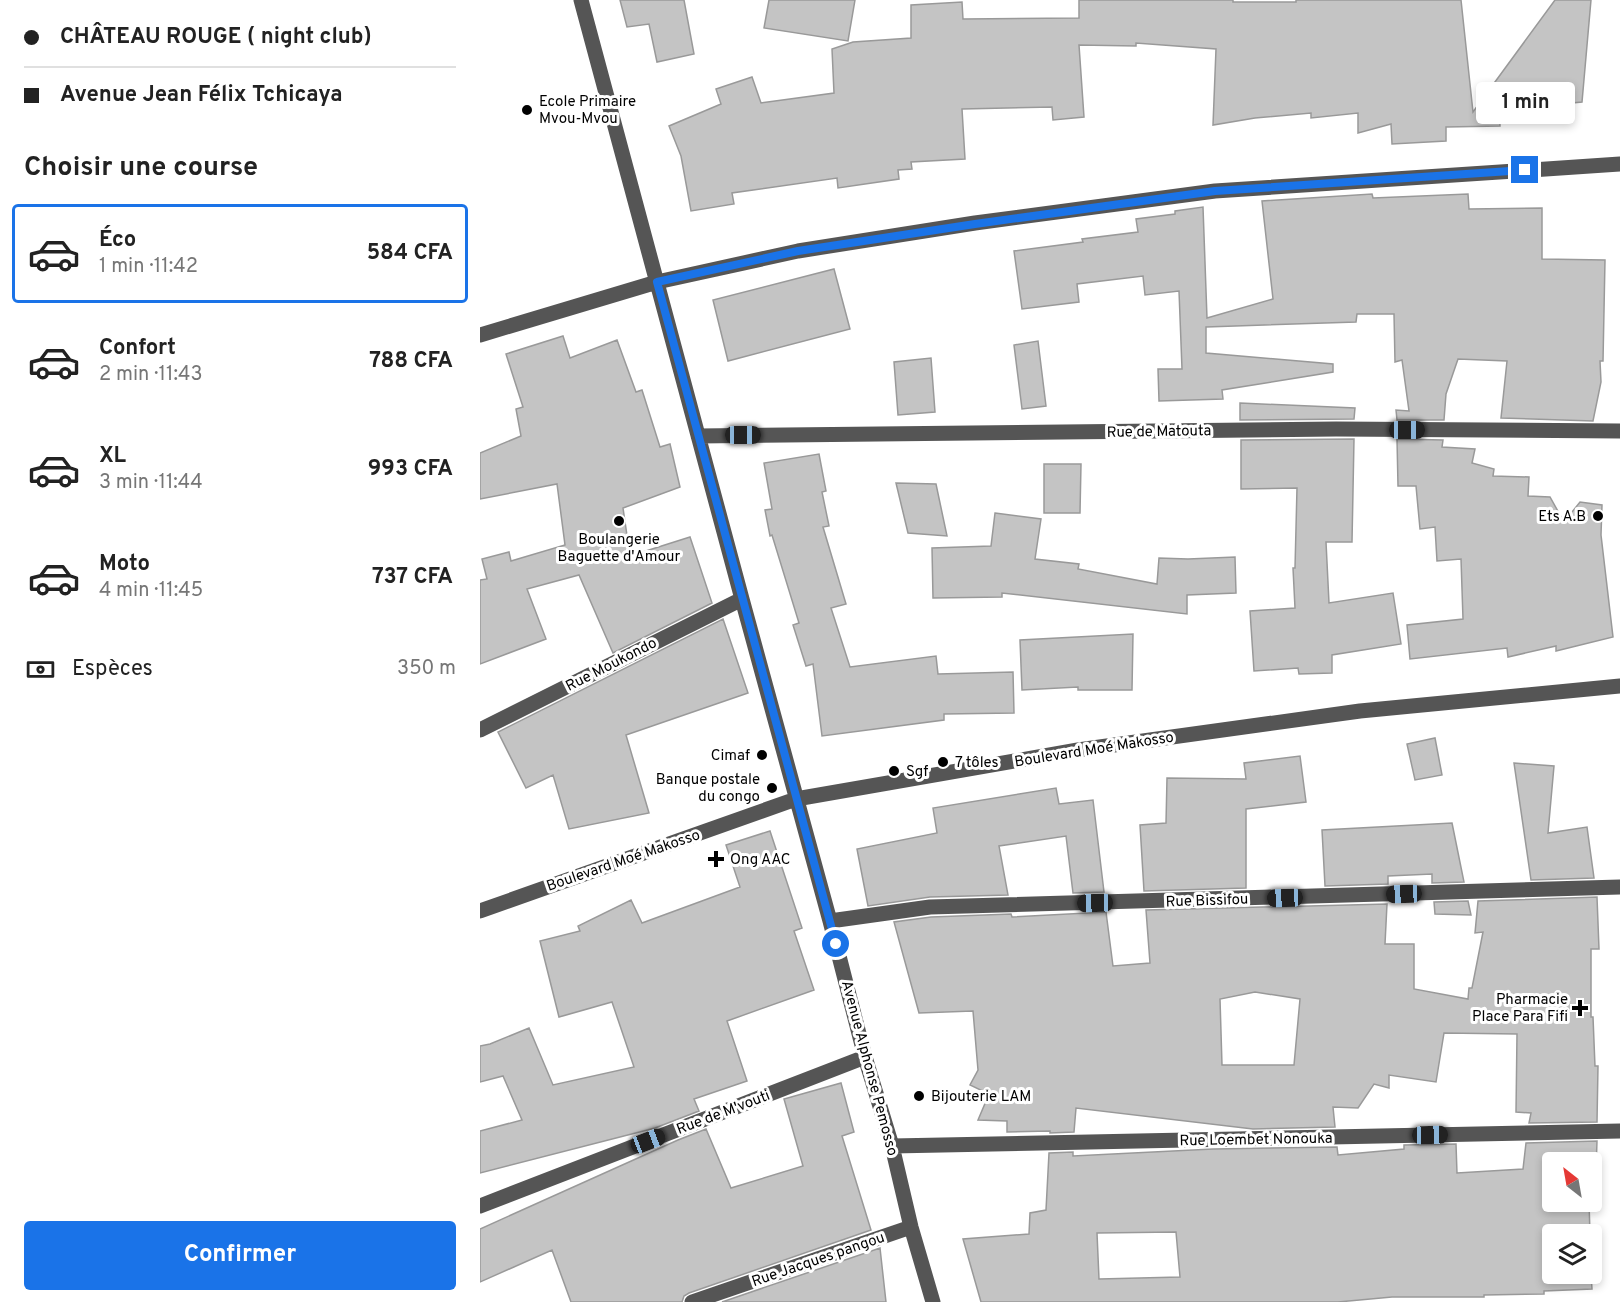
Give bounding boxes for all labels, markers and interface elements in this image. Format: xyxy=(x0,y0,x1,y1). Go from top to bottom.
text: CHÂTEAU ROUGE ( night club) xyxy=(60,24,372,51)
text: Avenue Jean Félix Tchicaya xyxy=(60,82,343,109)
callout: 1 min xyxy=(1476,83,1574,125)
text: 1 min xyxy=(1501,90,1550,116)
place label: Ecole Primaire Mvou-Mvou xyxy=(539,93,636,129)
marker: Ecole Primaire Mvou-Mvou xyxy=(520,103,534,117)
text: Choisir une course xyxy=(24,151,258,185)
route end xyxy=(1511,156,1538,183)
icon: car xyxy=(27,227,81,281)
text: Éco xyxy=(99,227,136,254)
text: 584 CFA xyxy=(367,240,453,267)
text: 1 min · 11:42 xyxy=(99,254,198,280)
icon: car xyxy=(27,335,81,389)
text: Confort xyxy=(99,335,176,362)
text: 788 CFA xyxy=(369,348,453,375)
text: 2 min · 11:43 xyxy=(99,362,203,388)
car xyxy=(1389,421,1425,439)
street label: Rue de Matouta xyxy=(1106,422,1212,443)
car xyxy=(725,426,761,444)
icon: car xyxy=(27,443,81,497)
text: XL xyxy=(99,443,126,470)
text: 993 CFA xyxy=(368,456,453,483)
text: 3 min · 11:44 xyxy=(99,470,203,496)
place label: Ets A.B xyxy=(1538,508,1586,527)
marker: Ets A.B xyxy=(1591,509,1605,523)
marker: Boulangerie Baguette d'Amour xyxy=(612,514,626,528)
place label: Boulangerie Baguette d'Amour xyxy=(558,531,681,567)
icon: car xyxy=(27,551,81,605)
text: Moto xyxy=(99,551,150,578)
text: 737 CFA xyxy=(372,564,453,591)
text: 4 min · 11:45 xyxy=(99,578,203,604)
street label: Rue Moukondo xyxy=(563,634,661,696)
icon: cash xyxy=(24,653,57,686)
text: Espèces xyxy=(72,656,153,683)
text: 350 m xyxy=(397,656,456,682)
street label: Boulevard Moé Makosso xyxy=(1013,728,1175,772)
place label: Cimaf xyxy=(711,747,750,766)
marker: Cimaf xyxy=(755,748,769,762)
place label: 7 tôles xyxy=(955,754,999,773)
marker: 7 tôles xyxy=(936,755,950,769)
place label: Sgf xyxy=(906,763,928,782)
marker: Sgf xyxy=(887,764,901,778)
place label: Banque postale du congo xyxy=(656,771,760,807)
marker: Banque postale du congo xyxy=(765,781,779,795)
street label: Boulevard Moé Makosso xyxy=(544,826,703,897)
marker: Ong AAC xyxy=(707,850,725,868)
place label: Ong AAC xyxy=(730,851,791,870)
car xyxy=(1386,884,1422,904)
car xyxy=(1267,888,1303,908)
street label: Rue Bissifou xyxy=(1165,891,1249,912)
car xyxy=(1077,894,1113,912)
route start xyxy=(822,930,849,957)
street label: Avenue Alphonse Pemosso xyxy=(836,979,901,1158)
place label: Pharmacie Place Para Fifi xyxy=(1472,991,1568,1027)
marker: Pharmacie Place Para Fifi xyxy=(1573,1001,1587,1015)
street label: Rue de M'vouti xyxy=(674,1087,773,1140)
place label: Bijouterie LAM xyxy=(931,1088,1031,1107)
marker: Bijouterie LAM xyxy=(912,1089,926,1103)
car xyxy=(628,1126,668,1156)
car xyxy=(1412,1126,1448,1144)
street label: Rue Loembet Nonouka xyxy=(1179,1130,1333,1151)
north arrow xyxy=(1542,1152,1602,1212)
map controls xyxy=(1542,1152,1602,1284)
button: Confirmer xyxy=(24,1221,456,1290)
button: layers xyxy=(1542,1224,1602,1284)
street label: Rue Jacques pangou xyxy=(749,1229,888,1292)

